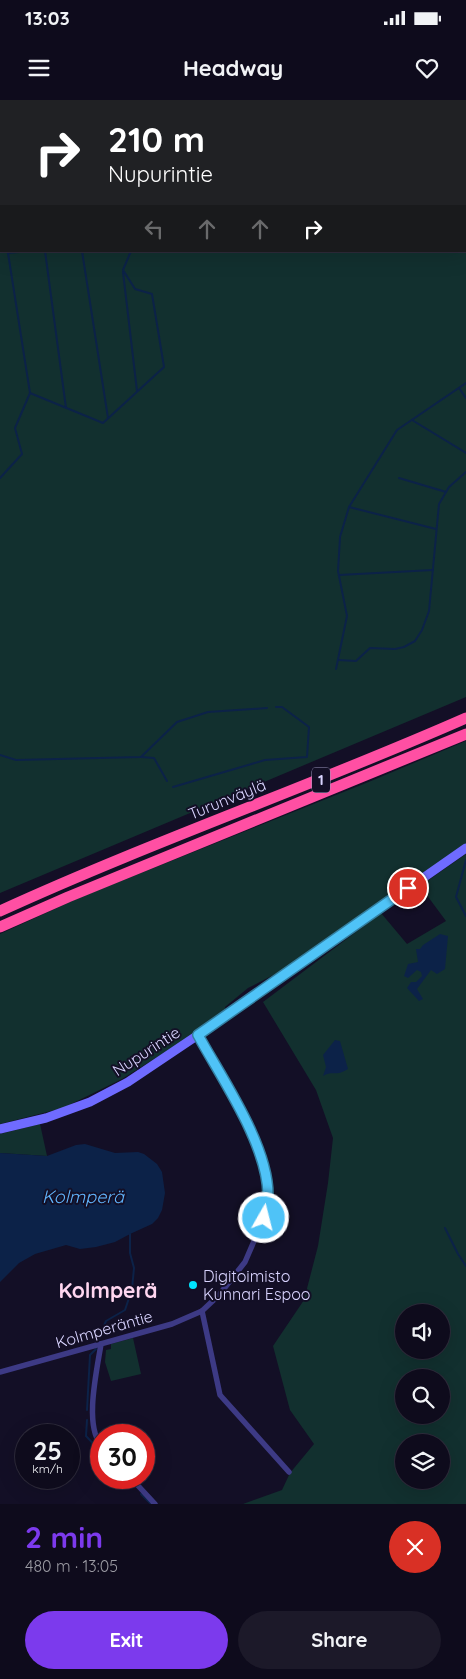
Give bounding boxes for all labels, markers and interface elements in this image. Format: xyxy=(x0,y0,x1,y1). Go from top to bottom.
text: 13:03 xyxy=(25,6,70,30)
icon: menu xyxy=(25,54,53,82)
text: Headway xyxy=(183,54,283,82)
icon: heart xyxy=(413,54,441,82)
text: 210 m xyxy=(108,117,205,161)
icon: right xyxy=(25,120,90,185)
text: Nupurintie xyxy=(108,160,213,188)
icon: left xyxy=(140,215,168,243)
icon: ahead xyxy=(193,215,221,243)
icon: ahead xyxy=(246,215,274,243)
icon: right xyxy=(299,215,327,243)
road number: 1 xyxy=(312,768,330,792)
street label: Turunväylä xyxy=(185,774,269,824)
pin xyxy=(387,867,429,909)
icon: arrive xyxy=(394,874,422,902)
street label: Nupurintie xyxy=(109,1022,183,1080)
water label: Kolmperä xyxy=(42,1185,125,1208)
position arrow xyxy=(237,1191,289,1243)
place label: Digitoimisto Kunnari Espoo xyxy=(203,1266,310,1304)
district label: Kolmperä xyxy=(58,1277,158,1303)
marker: Digitoimisto Kunnari Espoo xyxy=(187,1279,199,1291)
map controls xyxy=(395,1304,450,1489)
button: sound xyxy=(395,1304,450,1359)
street label: Kolmperäntie xyxy=(53,1306,155,1352)
button: search xyxy=(395,1369,450,1424)
speed limit sign: 30 xyxy=(90,1424,155,1489)
button: layers xyxy=(395,1434,450,1489)
text: 25 xyxy=(33,1435,62,1466)
text: km/h xyxy=(32,1461,63,1476)
text: 2 min xyxy=(25,1518,103,1556)
button: close xyxy=(389,1521,441,1573)
text: 480 m · 13:05 xyxy=(25,1556,118,1576)
button: Exit xyxy=(25,1611,228,1669)
button: Share xyxy=(238,1611,441,1669)

